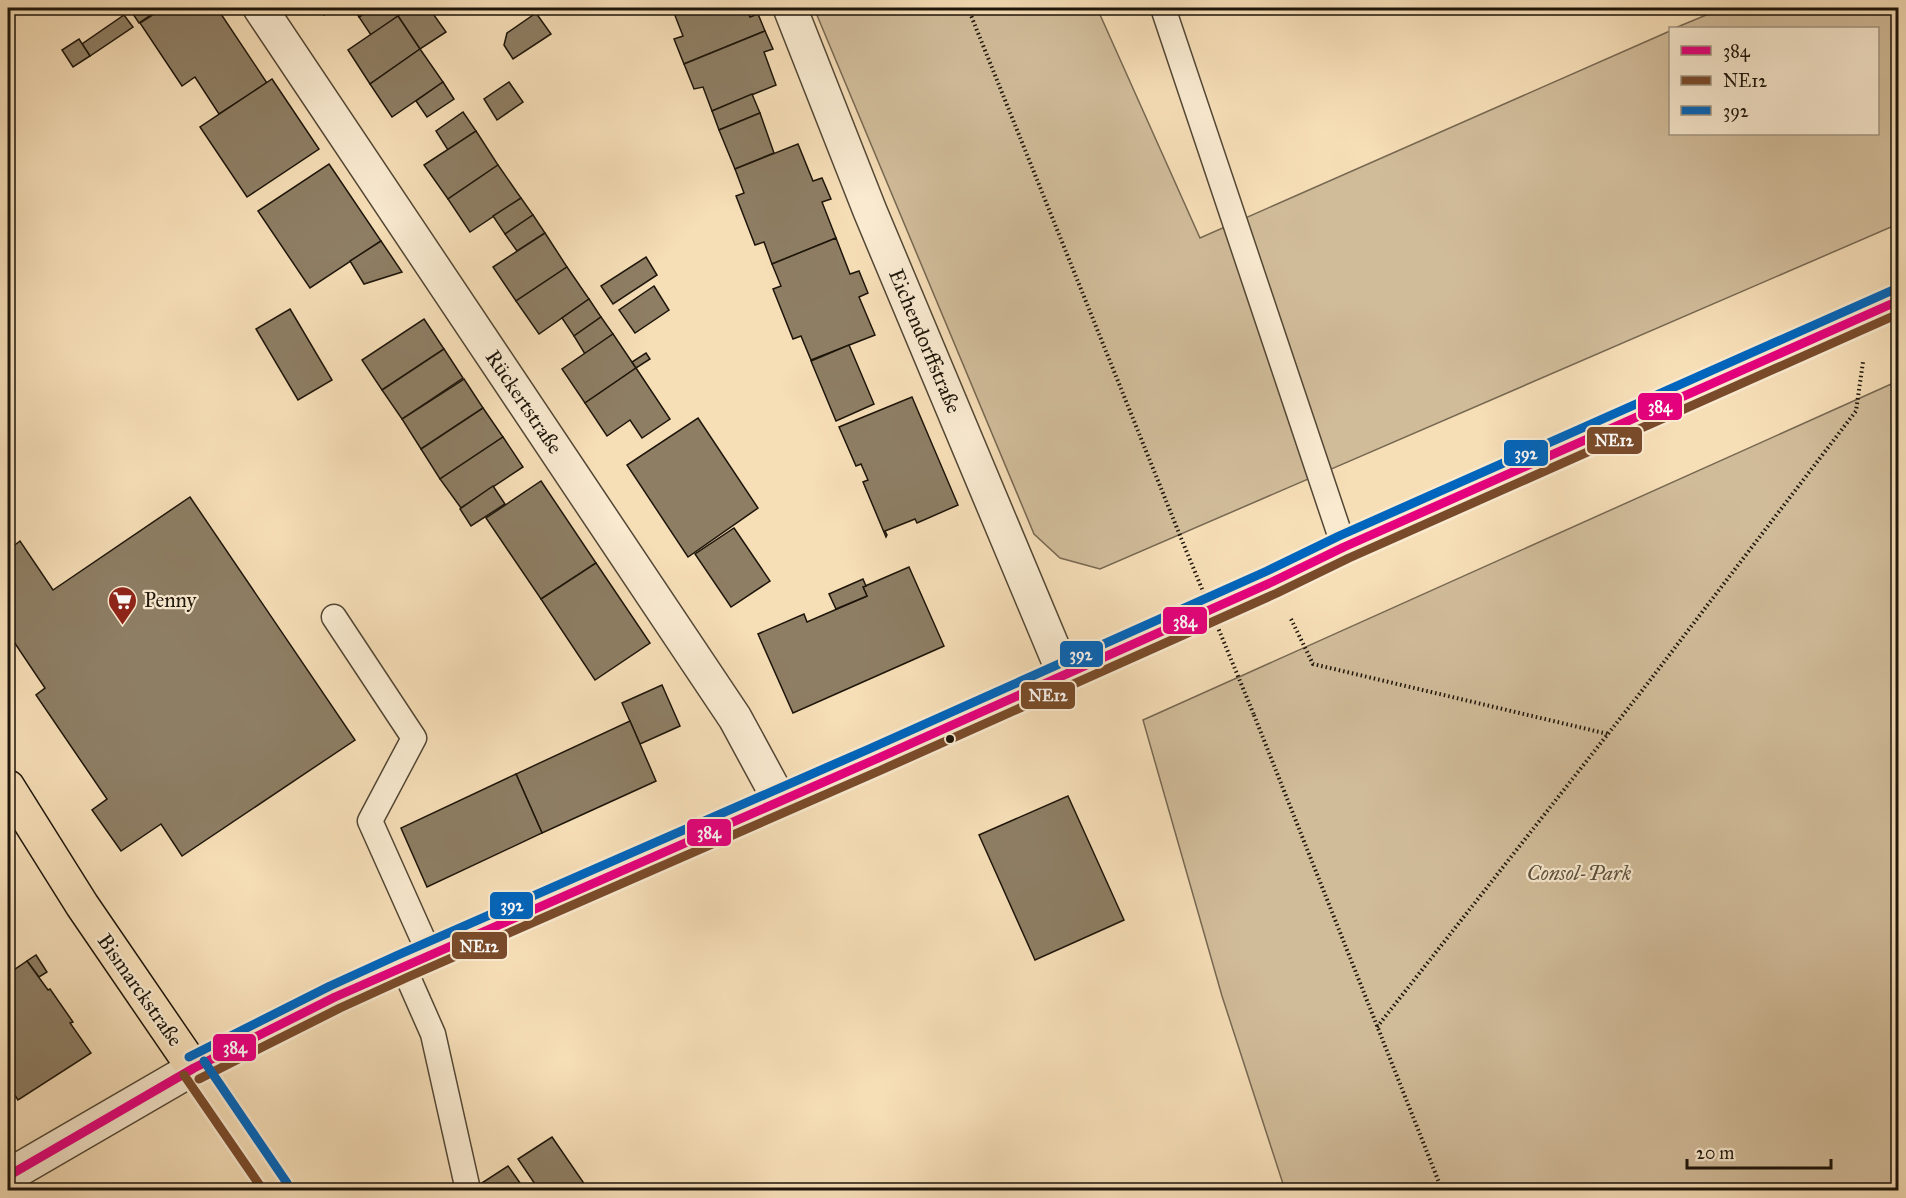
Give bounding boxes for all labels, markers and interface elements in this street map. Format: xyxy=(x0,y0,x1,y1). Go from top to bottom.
legend xyxy=(1669,27,1879,135)
text: 384 xyxy=(1723,40,1751,62)
text: NE12 xyxy=(1723,70,1767,92)
text: 392 xyxy=(1723,100,1749,122)
street label: Eichendorffstraße xyxy=(883,265,967,417)
street label: Rückertstraße xyxy=(480,345,568,459)
line badge: 384 xyxy=(1637,392,1683,421)
text: 384 xyxy=(1648,397,1673,417)
line badge: NE12 xyxy=(1586,426,1643,455)
text: NE12 xyxy=(1594,431,1635,450)
line badge: 392 xyxy=(1503,439,1549,467)
text: 392 xyxy=(1515,444,1539,464)
supermarket icon: Penny xyxy=(107,584,139,626)
place label: Penny xyxy=(144,587,198,613)
line badge: 384 xyxy=(1162,606,1208,635)
text: 384 xyxy=(1173,612,1198,632)
line badge: 392 xyxy=(1059,640,1104,668)
text: 392 xyxy=(1070,645,1094,665)
line badge: NE12 xyxy=(1020,681,1076,710)
text: NE12 xyxy=(1028,686,1069,705)
unlabelled marker xyxy=(944,733,956,745)
line badge: 384 xyxy=(686,818,732,847)
text: 384 xyxy=(697,823,722,843)
park label: Consol-Park xyxy=(1527,860,1632,886)
line badge: 392 xyxy=(489,891,534,920)
text: 392 xyxy=(501,896,525,916)
street label: Bismarckstraße xyxy=(92,929,189,1052)
line badge: NE12 xyxy=(451,931,508,960)
text: NE12 xyxy=(459,937,500,956)
line badge: 384 xyxy=(212,1033,257,1062)
text: 384 xyxy=(223,1038,248,1058)
scale bar xyxy=(1687,1132,1831,1170)
text: 20 m xyxy=(1696,1142,1734,1164)

